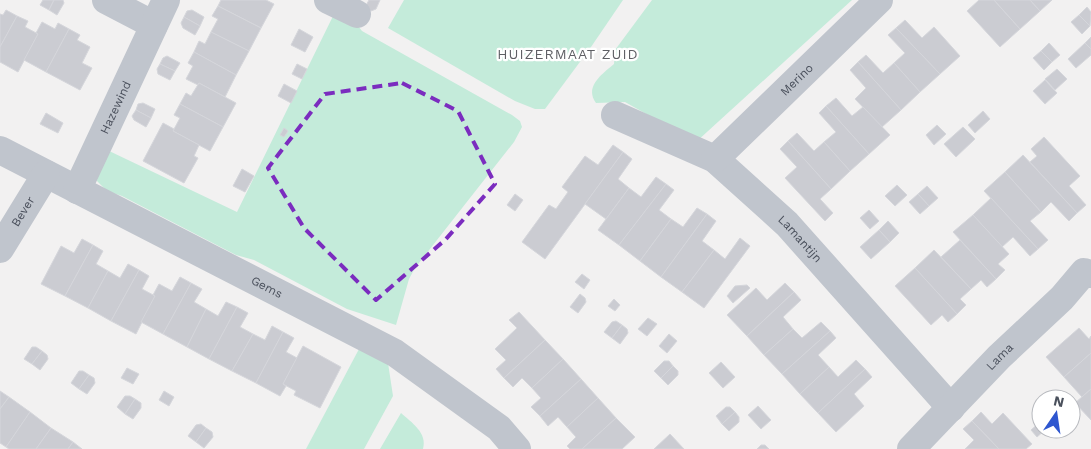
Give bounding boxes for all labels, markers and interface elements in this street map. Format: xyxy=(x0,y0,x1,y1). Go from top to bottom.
district label: HUIZERMAAT ZUID xyxy=(497,46,639,62)
street label: Merino xyxy=(778,61,816,99)
street label: Hazewind xyxy=(97,79,134,136)
street label: Bever xyxy=(8,194,38,229)
street label: Lamantijn xyxy=(775,212,825,265)
street label: Gems xyxy=(249,273,285,301)
street label: Lama xyxy=(983,340,1016,373)
north arrow xyxy=(1031,389,1081,439)
text: N xyxy=(1052,392,1066,410)

